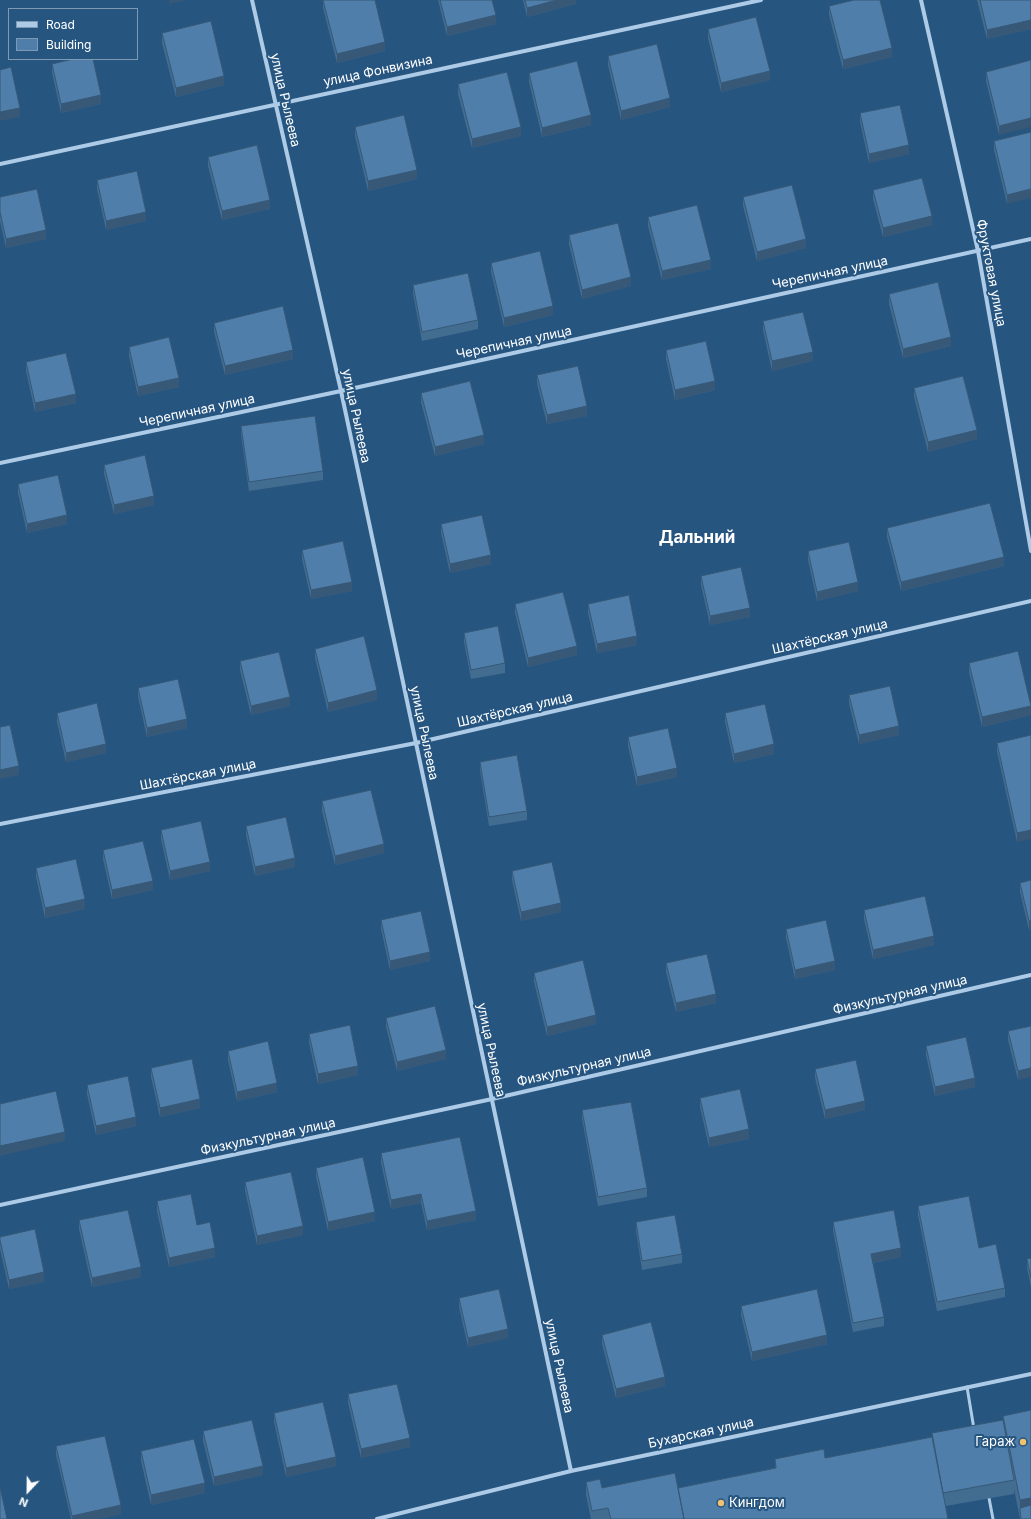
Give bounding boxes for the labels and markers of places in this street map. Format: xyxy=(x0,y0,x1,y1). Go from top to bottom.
place label: Гараж xyxy=(975,1434,1015,1450)
marker: Гараж xyxy=(1018,1437,1028,1447)
place label: Кингдом xyxy=(729,1495,785,1511)
marker: Кингдом xyxy=(716,1498,726,1508)

